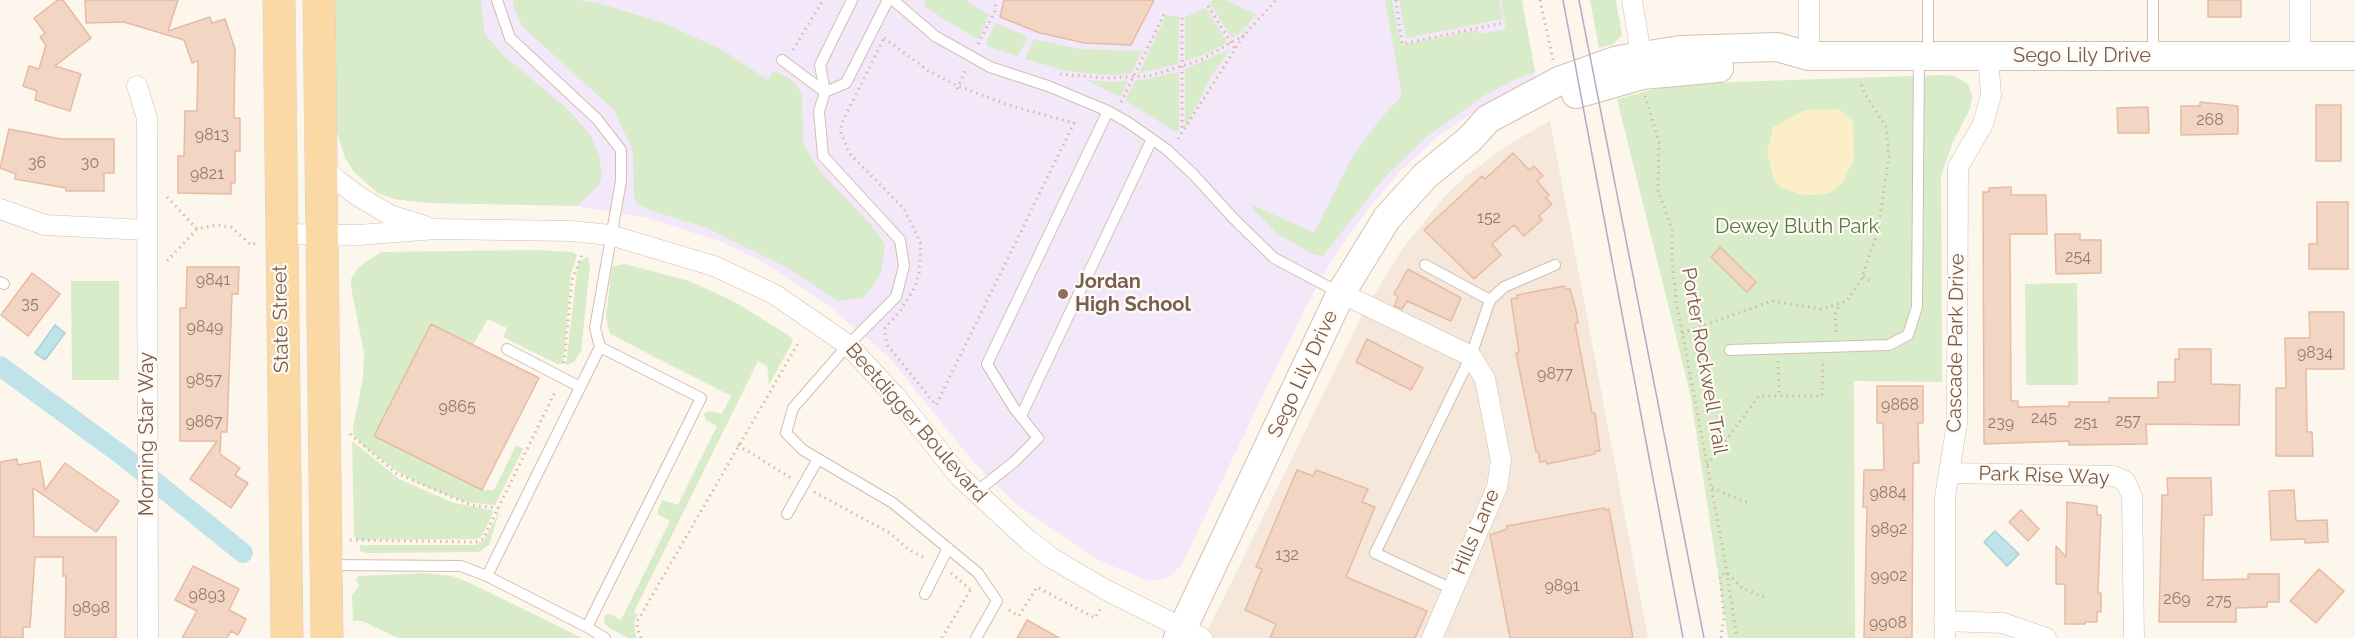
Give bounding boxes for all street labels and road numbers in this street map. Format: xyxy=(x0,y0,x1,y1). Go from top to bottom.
street label: Sego Lily Drive xyxy=(2013,44,2151,68)
street label: Cascade Park Drive xyxy=(1942,253,1970,433)
street label: State Street xyxy=(268,265,294,373)
street label: Porter Rockwell Trail xyxy=(1676,266,1732,456)
street label: Sego Lily Drive xyxy=(1263,306,1343,442)
street label: Beetdigger Boulevard xyxy=(840,338,992,508)
street label: Morning Star Way xyxy=(135,352,159,516)
street label: Park Rise Way xyxy=(1978,462,2110,490)
street label: Hills Lane xyxy=(1447,486,1505,578)

